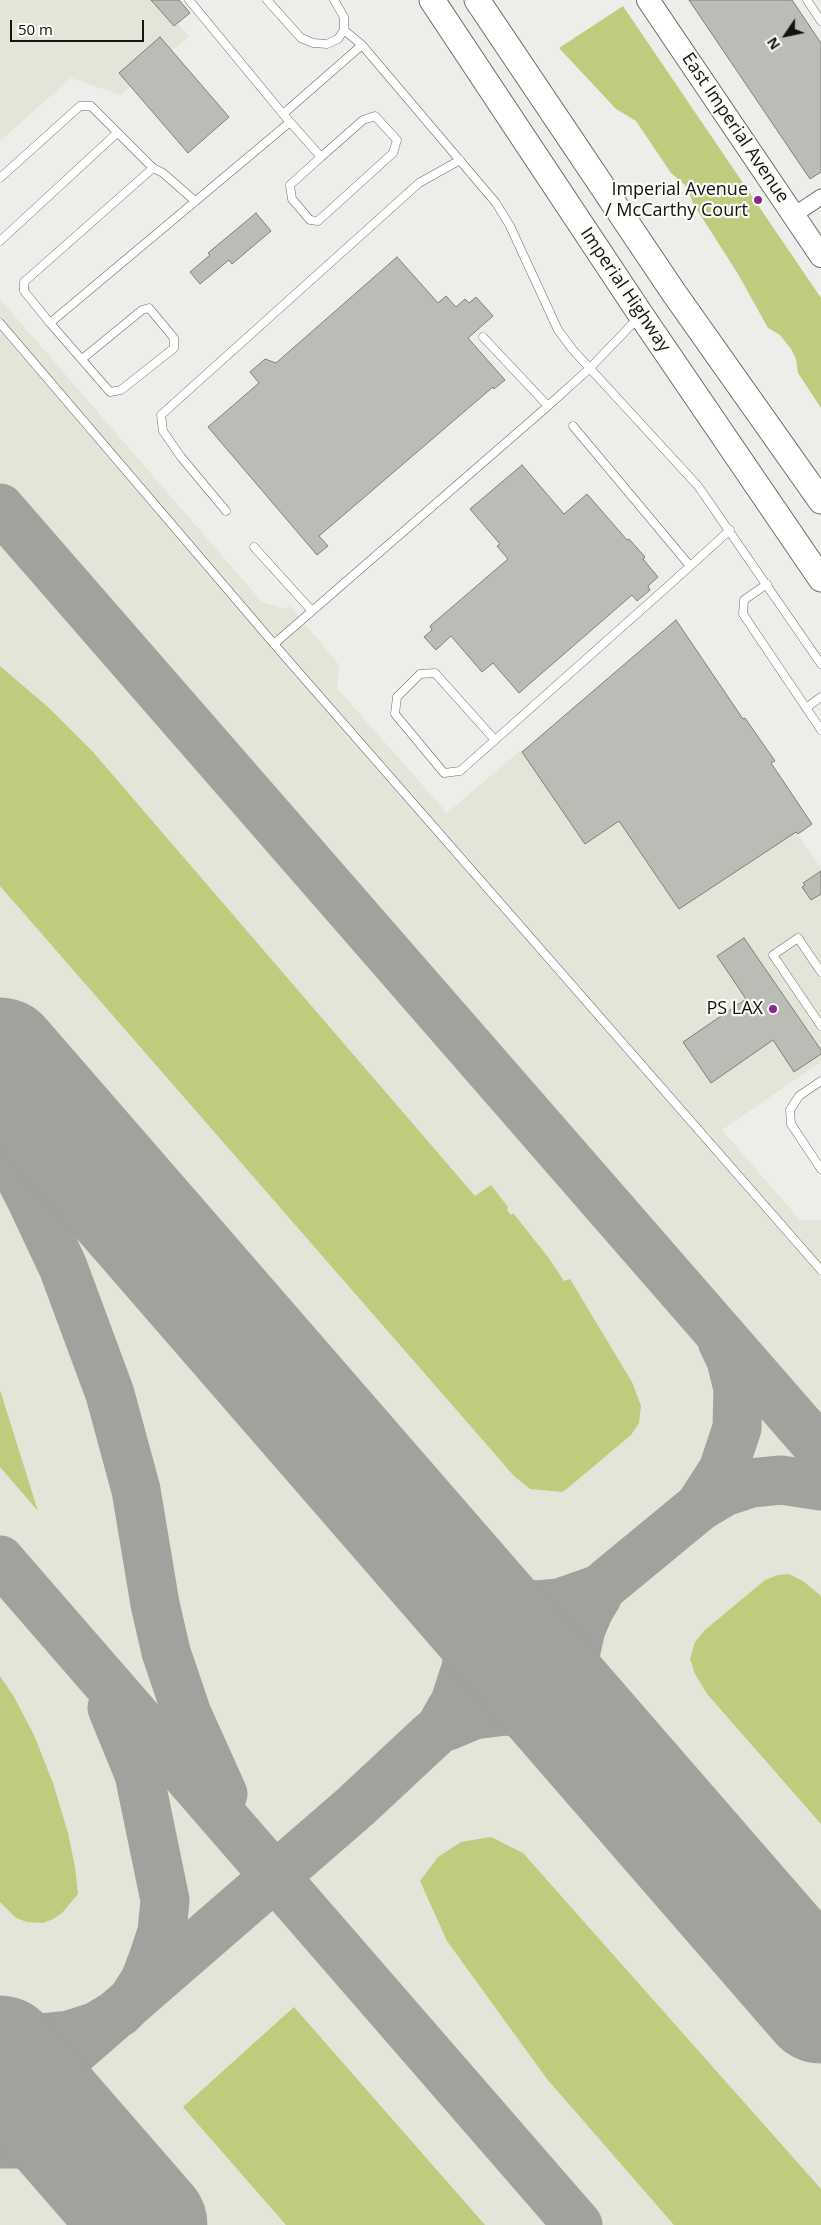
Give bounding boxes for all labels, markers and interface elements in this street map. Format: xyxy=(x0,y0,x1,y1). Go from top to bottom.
scale bar xyxy=(12,10,146,42)
north arrow xyxy=(761,10,811,60)
text: 50 m xyxy=(18,19,53,39)
text: N xyxy=(762,34,784,54)
street label: East Imperial Avenue xyxy=(677,49,793,207)
place label: Imperial Avenue / McCarthy Court xyxy=(605,179,748,222)
marker: Imperial Avenue / McCarthy Court xyxy=(752,194,764,206)
street label: Imperial Highway xyxy=(575,224,675,356)
place label: PS LAX xyxy=(706,998,763,1020)
marker: PS LAX xyxy=(767,1003,779,1015)

